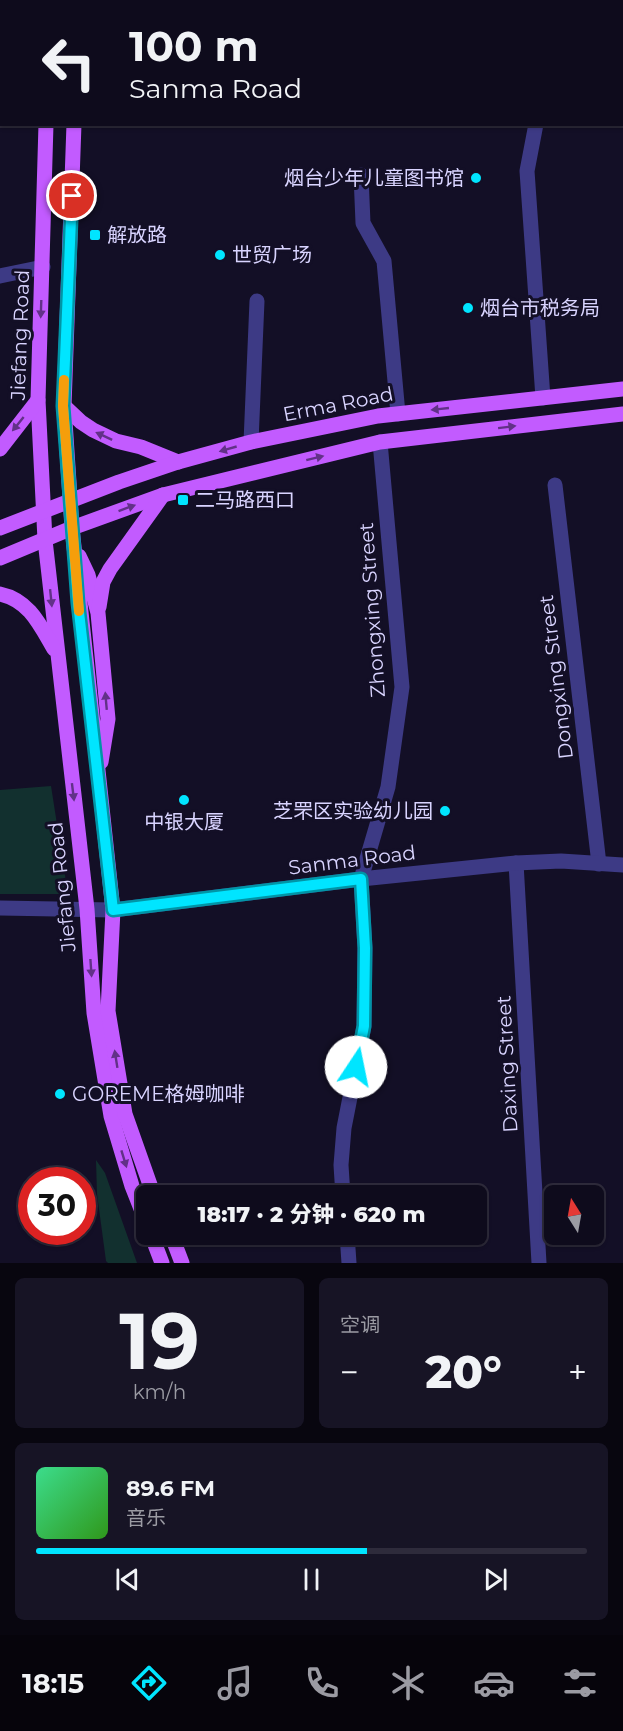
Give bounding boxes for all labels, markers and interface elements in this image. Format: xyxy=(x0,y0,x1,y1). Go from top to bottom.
text: 100 m xyxy=(129,20,258,72)
icon: left xyxy=(30,24,108,102)
text: Sanma Road xyxy=(129,72,302,105)
place label: 烟台少年儿童图书馆 xyxy=(284,166,464,190)
pin xyxy=(46,170,97,221)
marker: 烟台少年儿童图书馆 xyxy=(469,171,483,185)
icon: arrive xyxy=(55,179,88,212)
place label: 解放路 xyxy=(107,223,167,247)
marker: 解放路 xyxy=(88,228,102,242)
place label: 世贸广场 xyxy=(232,243,312,267)
marker: 世贸广场 xyxy=(213,248,227,262)
street label: Jiefang Road xyxy=(6,269,34,402)
place label: 烟台市税务局 xyxy=(480,296,600,320)
one-way arrow xyxy=(37,299,46,318)
marker: 烟台市税务局 xyxy=(461,301,475,315)
street label: Erma Road xyxy=(281,382,395,426)
one-way arrow xyxy=(430,404,449,414)
one-way arrow xyxy=(12,416,25,432)
one-way arrow xyxy=(498,422,517,432)
one-way arrow xyxy=(95,431,112,440)
one-way arrow xyxy=(218,445,236,454)
one-way arrow xyxy=(306,452,324,462)
place label: 二马路西口 xyxy=(195,488,295,512)
marker: 二马路西口 xyxy=(176,493,190,507)
one-way arrow xyxy=(118,502,136,512)
street label: Zhongxing Street xyxy=(354,522,390,698)
one-way arrow xyxy=(46,588,56,607)
street label: Dongxing Street xyxy=(534,594,578,760)
one-way arrow xyxy=(101,691,111,710)
one-way arrow xyxy=(68,782,77,801)
marker: 中银大厦 xyxy=(177,793,191,807)
place label: 芝罘区实验幼儿园 xyxy=(273,799,433,823)
marker: 芝罘区实验幼儿园 xyxy=(438,804,452,818)
place label: 中银大厦 xyxy=(144,810,224,834)
street label: Jiefang Road xyxy=(43,821,81,954)
street label: Sanma Road xyxy=(287,840,417,880)
one-way arrow xyxy=(86,958,96,977)
street label: Daxing Street xyxy=(491,995,523,1133)
position arrow xyxy=(324,1035,388,1099)
one-way arrow xyxy=(111,1049,120,1068)
place label: GOREME格姆咖啡 xyxy=(72,1082,245,1106)
marker: GOREME格姆咖啡 xyxy=(53,1087,67,1101)
one-way arrow xyxy=(120,1151,129,1169)
speed limit sign: 30 xyxy=(18,1167,96,1245)
north arrow xyxy=(544,1185,604,1245)
map controls xyxy=(544,1185,604,1245)
text: 18:17 · 2 分钟 · 620 m xyxy=(198,1201,426,1228)
text: 19 xyxy=(119,1293,200,1389)
text: 空调 xyxy=(340,1313,380,1337)
text: 20° xyxy=(425,1344,502,1399)
text: − xyxy=(340,1352,359,1392)
text: + xyxy=(568,1352,587,1392)
text: km/h xyxy=(133,1380,186,1404)
text: 89.6 FM xyxy=(126,1475,215,1502)
text: 音乐 xyxy=(126,1506,166,1530)
icon: previous xyxy=(111,1563,144,1596)
icon: pause xyxy=(295,1563,328,1596)
icon: next xyxy=(479,1563,512,1596)
icon: directions xyxy=(128,1662,170,1704)
icon: music xyxy=(214,1662,256,1704)
icon: phone xyxy=(301,1662,343,1704)
icon: climate xyxy=(387,1662,429,1704)
icon: car xyxy=(473,1662,515,1704)
icon: filters xyxy=(559,1662,601,1704)
text: 18:15 xyxy=(22,1667,84,1700)

